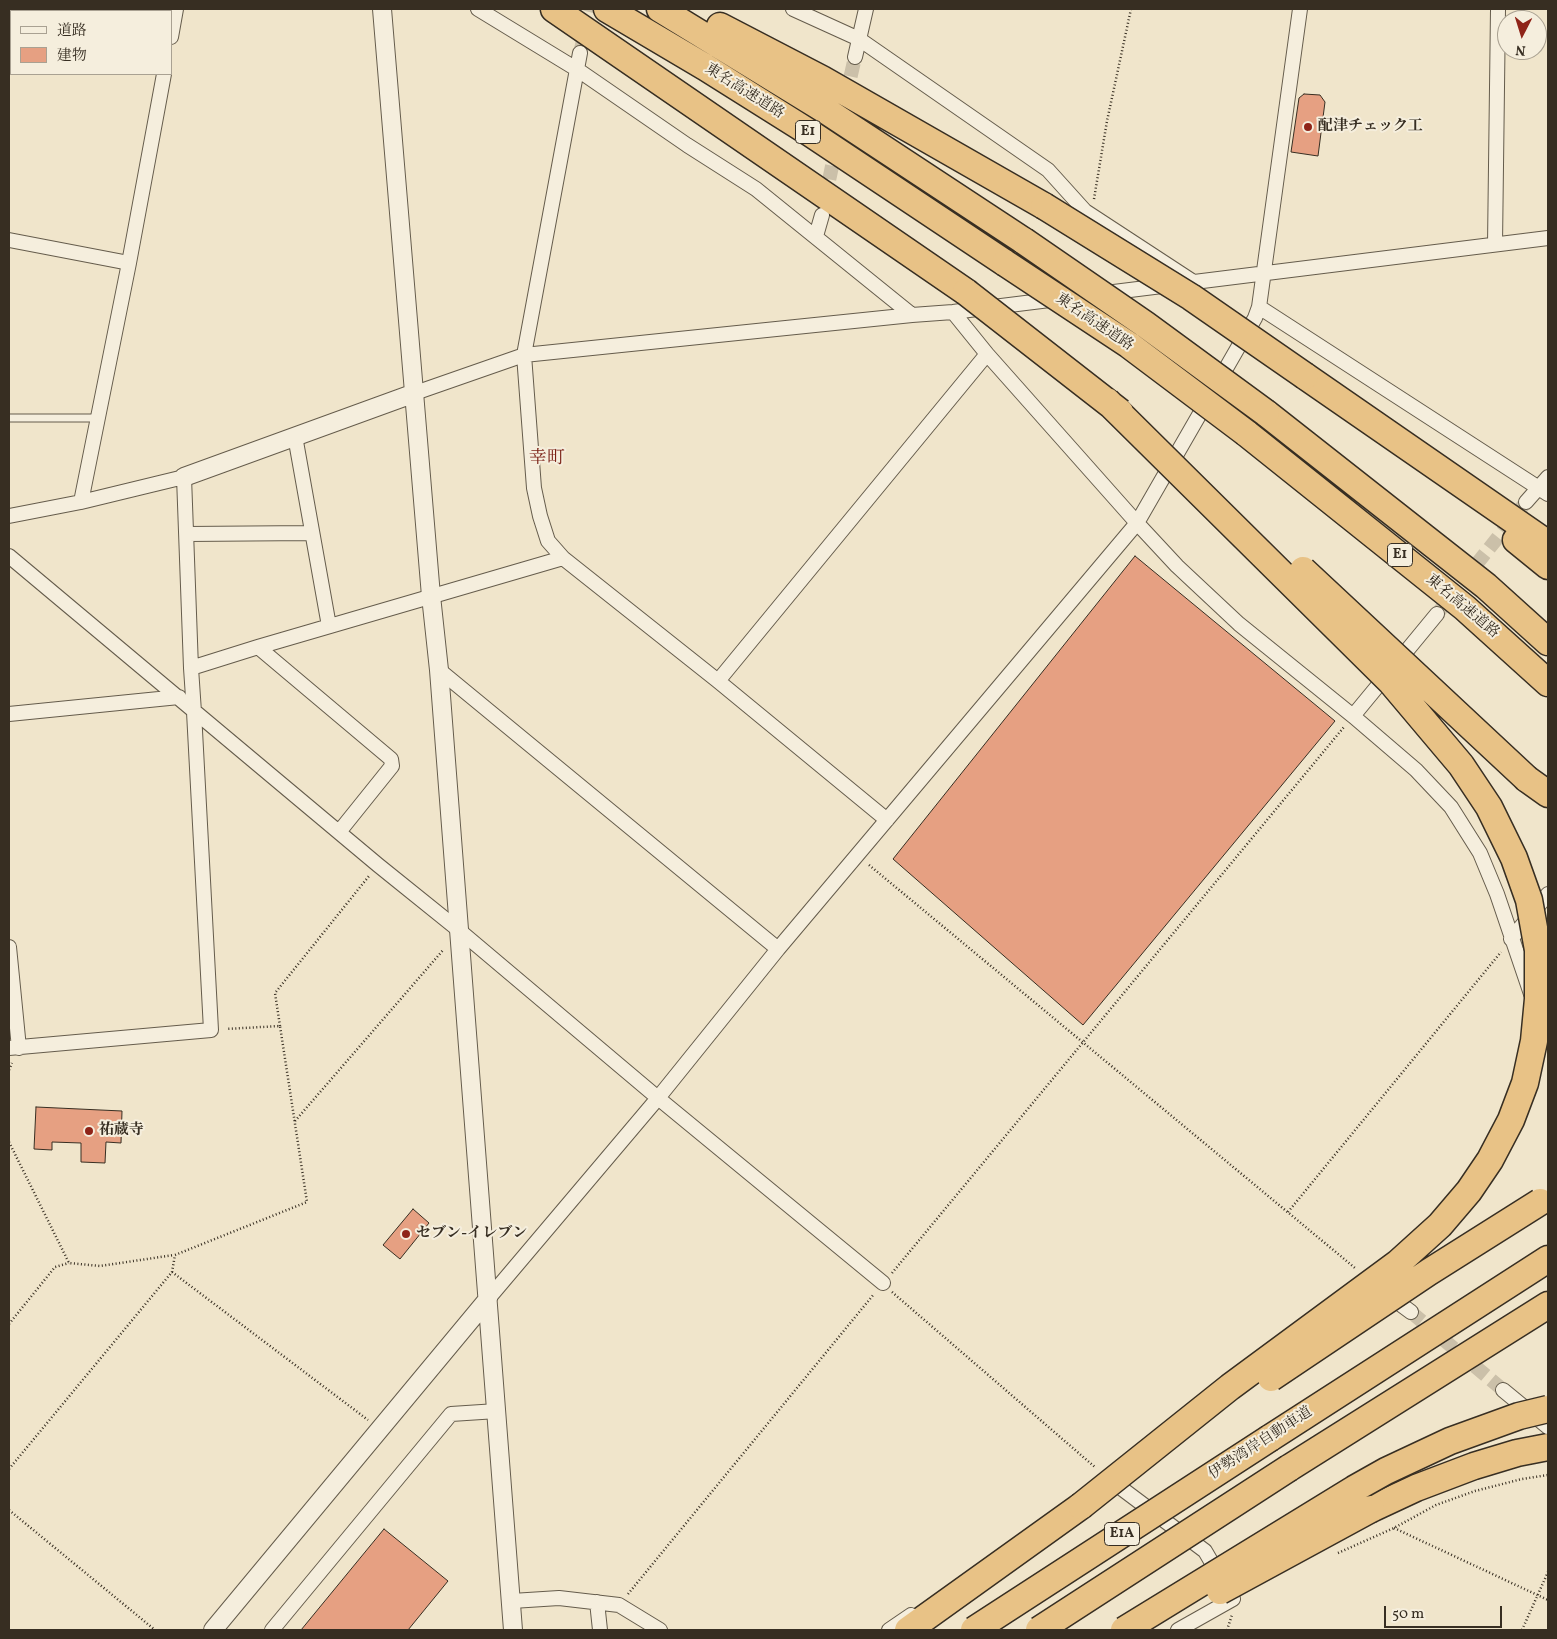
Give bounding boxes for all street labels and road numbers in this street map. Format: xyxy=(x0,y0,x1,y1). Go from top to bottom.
street label: 東名高速道路 xyxy=(701,61,787,123)
road number: E1 xyxy=(796,120,820,144)
street label: 東名高速道路 xyxy=(1052,290,1136,356)
road number: E1 xyxy=(1388,544,1412,566)
street label: 東名高速道路 xyxy=(1422,571,1502,643)
street label: 伊勢湾岸自動車道 xyxy=(1206,1404,1316,1484)
road number: E1A xyxy=(1104,1522,1140,1546)

